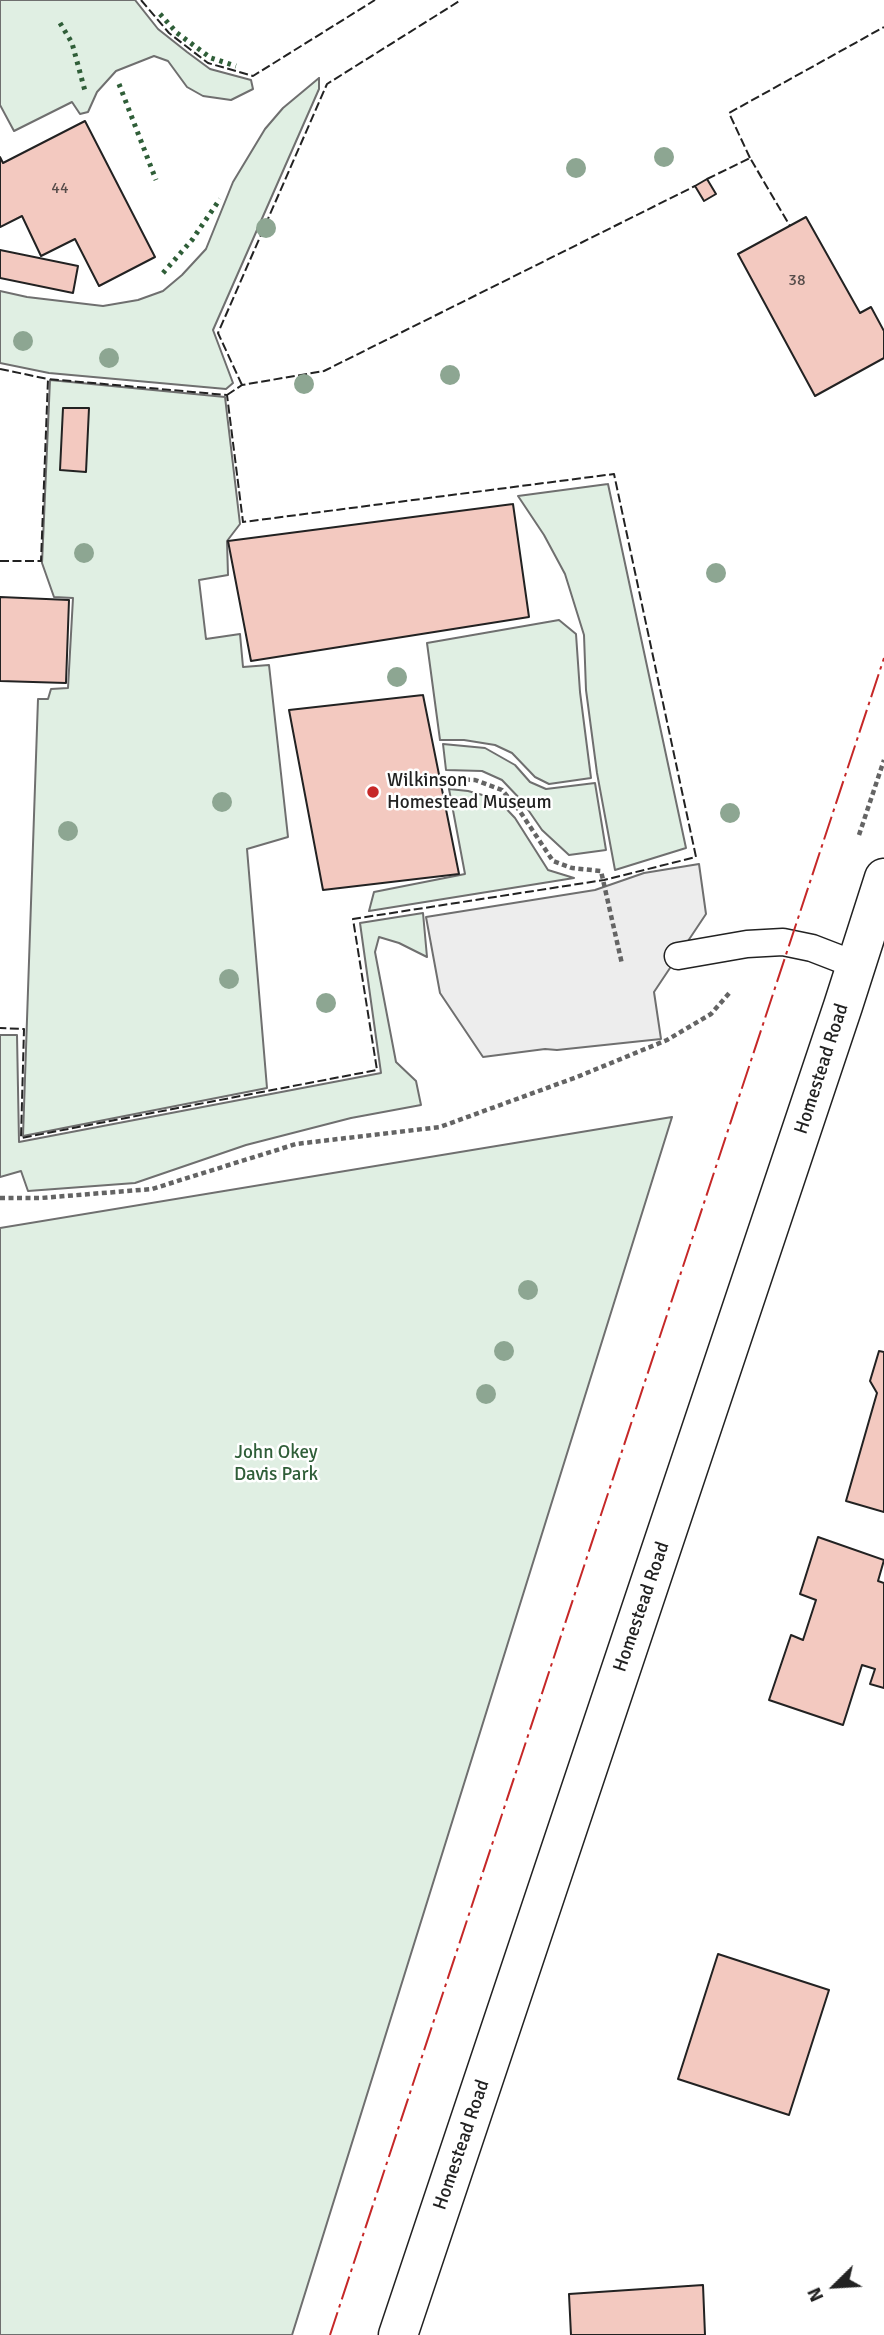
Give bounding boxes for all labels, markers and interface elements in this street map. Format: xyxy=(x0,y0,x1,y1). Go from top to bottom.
house number: 44 xyxy=(51,179,69,199)
house number: 38 xyxy=(788,271,806,291)
place label: Wilkinson Homestead Museum xyxy=(387,770,552,814)
marker: Wilkinson Homestead Museum xyxy=(365,784,381,800)
street label: Homestead Road xyxy=(790,1001,854,1137)
park label: John Okey Davis Park xyxy=(234,1442,318,1486)
street label: Homestead Road xyxy=(609,1539,675,1675)
street label: Homestead Road xyxy=(429,2077,495,2213)
north arrow xyxy=(800,2251,870,2321)
text: N xyxy=(802,2284,829,2305)

